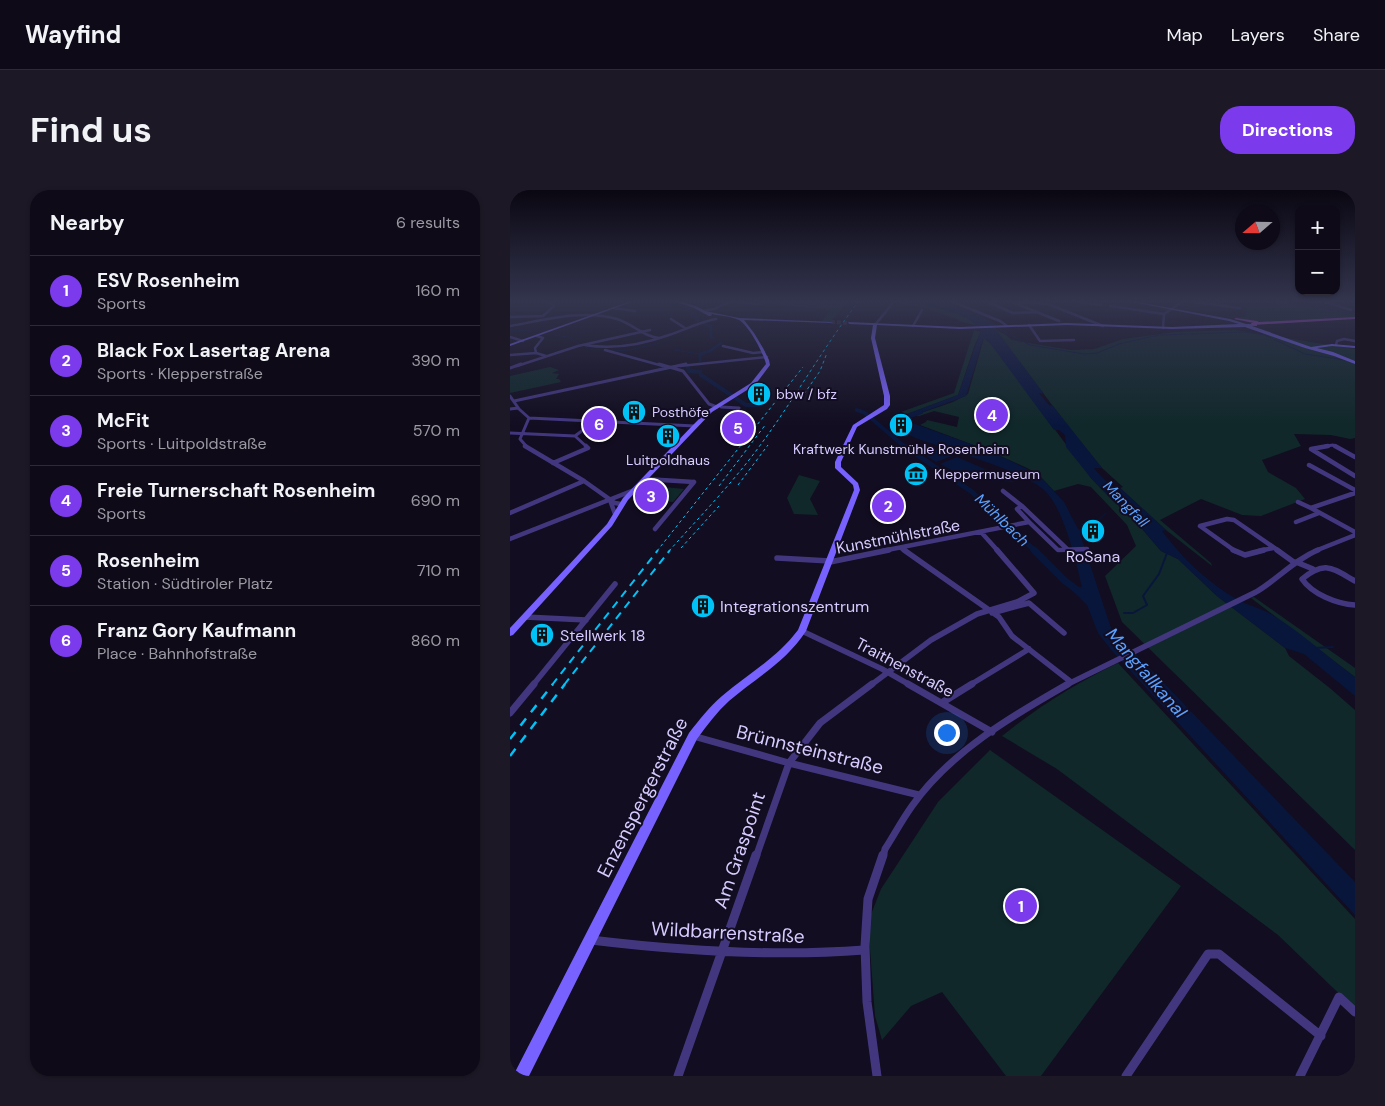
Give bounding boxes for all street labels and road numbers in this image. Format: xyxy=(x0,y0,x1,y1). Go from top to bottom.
street label: Kunstmühlstraße xyxy=(834,514,962,559)
street label: Traithenstraße xyxy=(852,633,958,702)
street label: Enzenspergerstraße xyxy=(591,713,694,881)
street label: Brünnsteinstraße xyxy=(734,719,886,780)
street label: Am Graspoint xyxy=(708,788,771,912)
street label: Wildbarrenstraße xyxy=(651,916,805,949)

